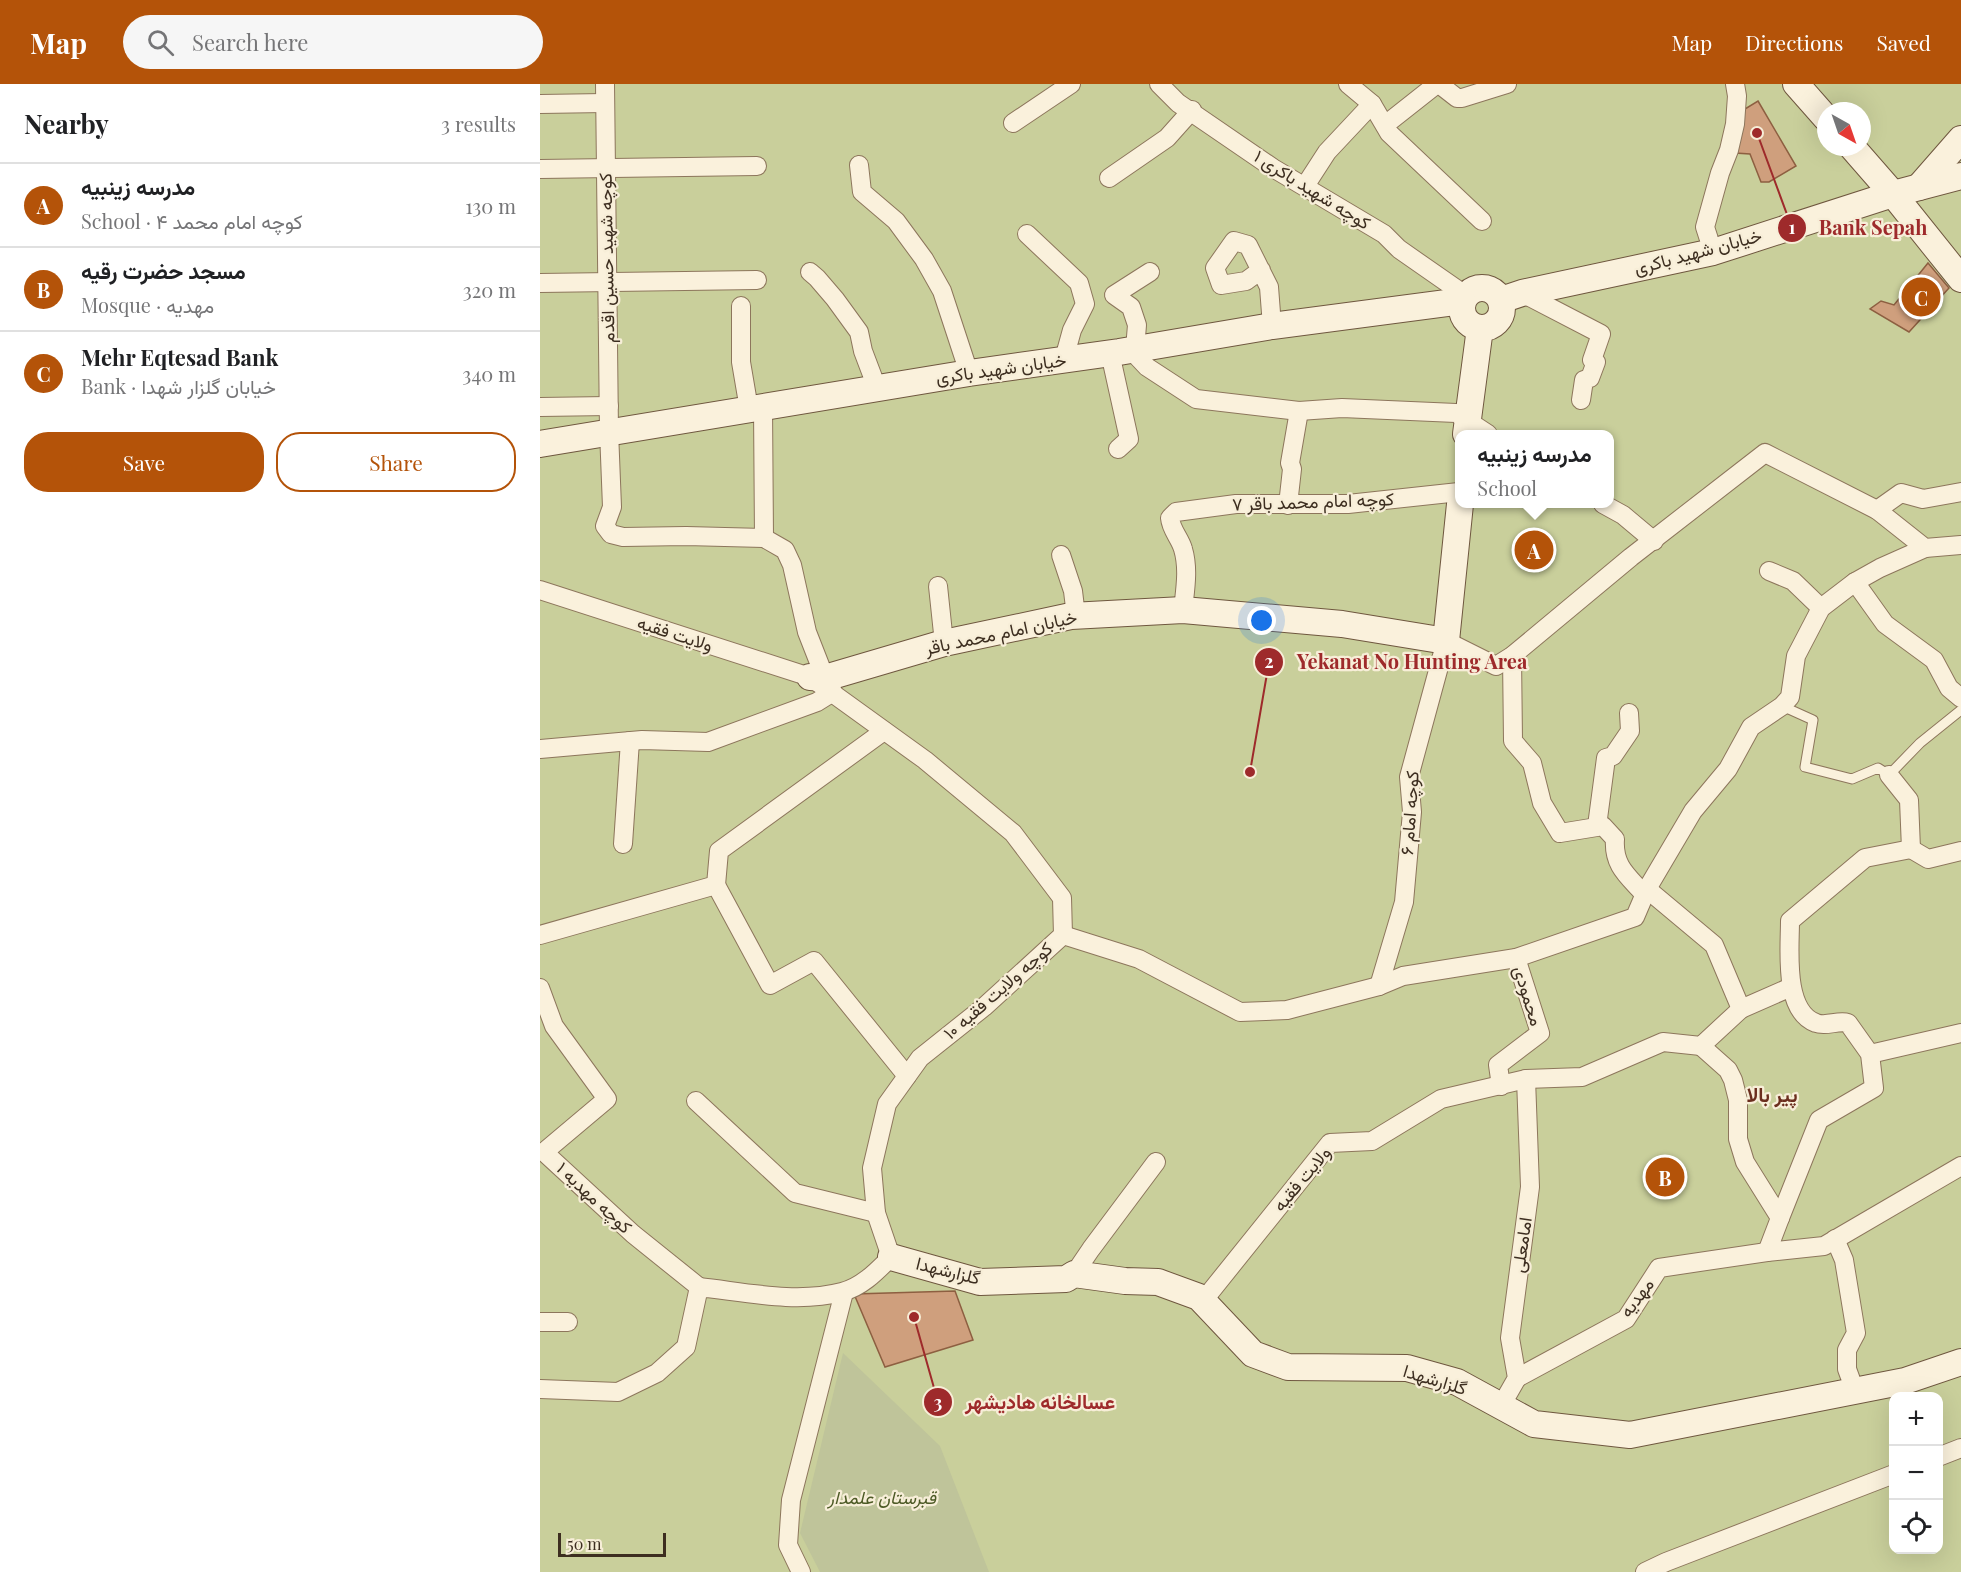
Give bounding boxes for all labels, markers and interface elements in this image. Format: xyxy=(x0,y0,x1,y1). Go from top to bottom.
search box xyxy=(123,15,543,69)
text: Map xyxy=(30,24,87,61)
icon: search xyxy=(144,26,177,59)
text: Search here xyxy=(192,27,308,57)
text: Map xyxy=(1671,28,1712,56)
text: Directions xyxy=(1745,28,1843,56)
text: Saved xyxy=(1876,28,1931,56)
north arrow xyxy=(1817,102,1871,156)
text: Nearby xyxy=(24,106,109,141)
text: 3 results xyxy=(441,110,516,137)
street label: کوچه شهید باکری ۱ xyxy=(1249,144,1375,235)
text: مدرسه زینبیه xyxy=(81,171,195,201)
street label: کوچه شهید حسین اقدم xyxy=(593,173,620,343)
text: A xyxy=(37,192,50,219)
text: 130 m xyxy=(465,192,516,219)
text: School · کوچه امام محمد ۴ xyxy=(81,207,303,234)
callout: Bank Sepah xyxy=(1777,209,1940,247)
text: Bank Sepah xyxy=(1819,213,1927,240)
text: 1 xyxy=(1789,215,1796,239)
street label: خیابان شهید باکری xyxy=(1631,222,1764,280)
text: مسجد حضرت رقیه xyxy=(81,255,246,285)
pin: C xyxy=(1902,274,1940,320)
text: B xyxy=(37,276,50,303)
text: 320 m xyxy=(463,276,516,303)
text: Mosque · مهدیه xyxy=(81,291,214,318)
text: Mehr Eqtesad Bank xyxy=(81,342,278,372)
street label: خیابان شهید باکری xyxy=(934,347,1068,389)
text: C xyxy=(36,360,51,387)
text: 340 m xyxy=(462,360,516,387)
text: Bank · خیابان گلزار شهدا xyxy=(81,372,276,399)
popup xyxy=(1455,430,1614,508)
button: Save xyxy=(24,432,264,492)
button: Share xyxy=(276,432,516,492)
text: مدرسه زینبیه xyxy=(1477,438,1592,468)
text: School xyxy=(1477,474,1537,501)
street label: کوچه امام محمد باقر ۷ xyxy=(1232,486,1394,517)
pin: A xyxy=(1514,528,1554,572)
street label: خیابان امام محمد باقر xyxy=(921,604,1079,661)
your location xyxy=(1247,606,1276,635)
street label: ولایت فقیه xyxy=(634,610,716,657)
callout: Yekanat No Hunting Area xyxy=(1254,643,1540,681)
text: Yekanat No Hunting Area xyxy=(1296,647,1528,674)
text: 2 xyxy=(1264,649,1274,673)
street label: کوچه امام ۶ xyxy=(1394,770,1425,856)
street label: کوچه ولایت فقیه ۱۰ xyxy=(938,936,1058,1045)
street label: محمودی xyxy=(1508,963,1549,1029)
district label: پیر بالا xyxy=(1746,1080,1798,1109)
street label: ولایت فقیه xyxy=(1267,1141,1336,1216)
pin: B xyxy=(1646,1154,1684,1200)
street label: کوچه مهدیه ۱ xyxy=(551,1156,637,1239)
street label: امامعلی xyxy=(1505,1216,1537,1274)
street label: گلزارشهدا xyxy=(914,1250,983,1290)
street label: مهدیه xyxy=(1614,1273,1659,1322)
street label: گلزارشهدا xyxy=(1401,1358,1470,1400)
callout: عسالخانه هادیشهر xyxy=(923,1383,1127,1421)
text: عسالخانه هادیشهر xyxy=(964,1387,1115,1415)
text: 3 xyxy=(934,1390,943,1414)
map controls xyxy=(1889,1392,1943,1554)
button: + xyxy=(1889,1392,1943,1446)
button: − xyxy=(1889,1446,1943,1500)
park label: قبرستان علمدار xyxy=(827,1485,938,1509)
button: locate xyxy=(1889,1500,1943,1554)
scale bar xyxy=(558,1530,666,1558)
text: 50 m xyxy=(567,1533,601,1554)

